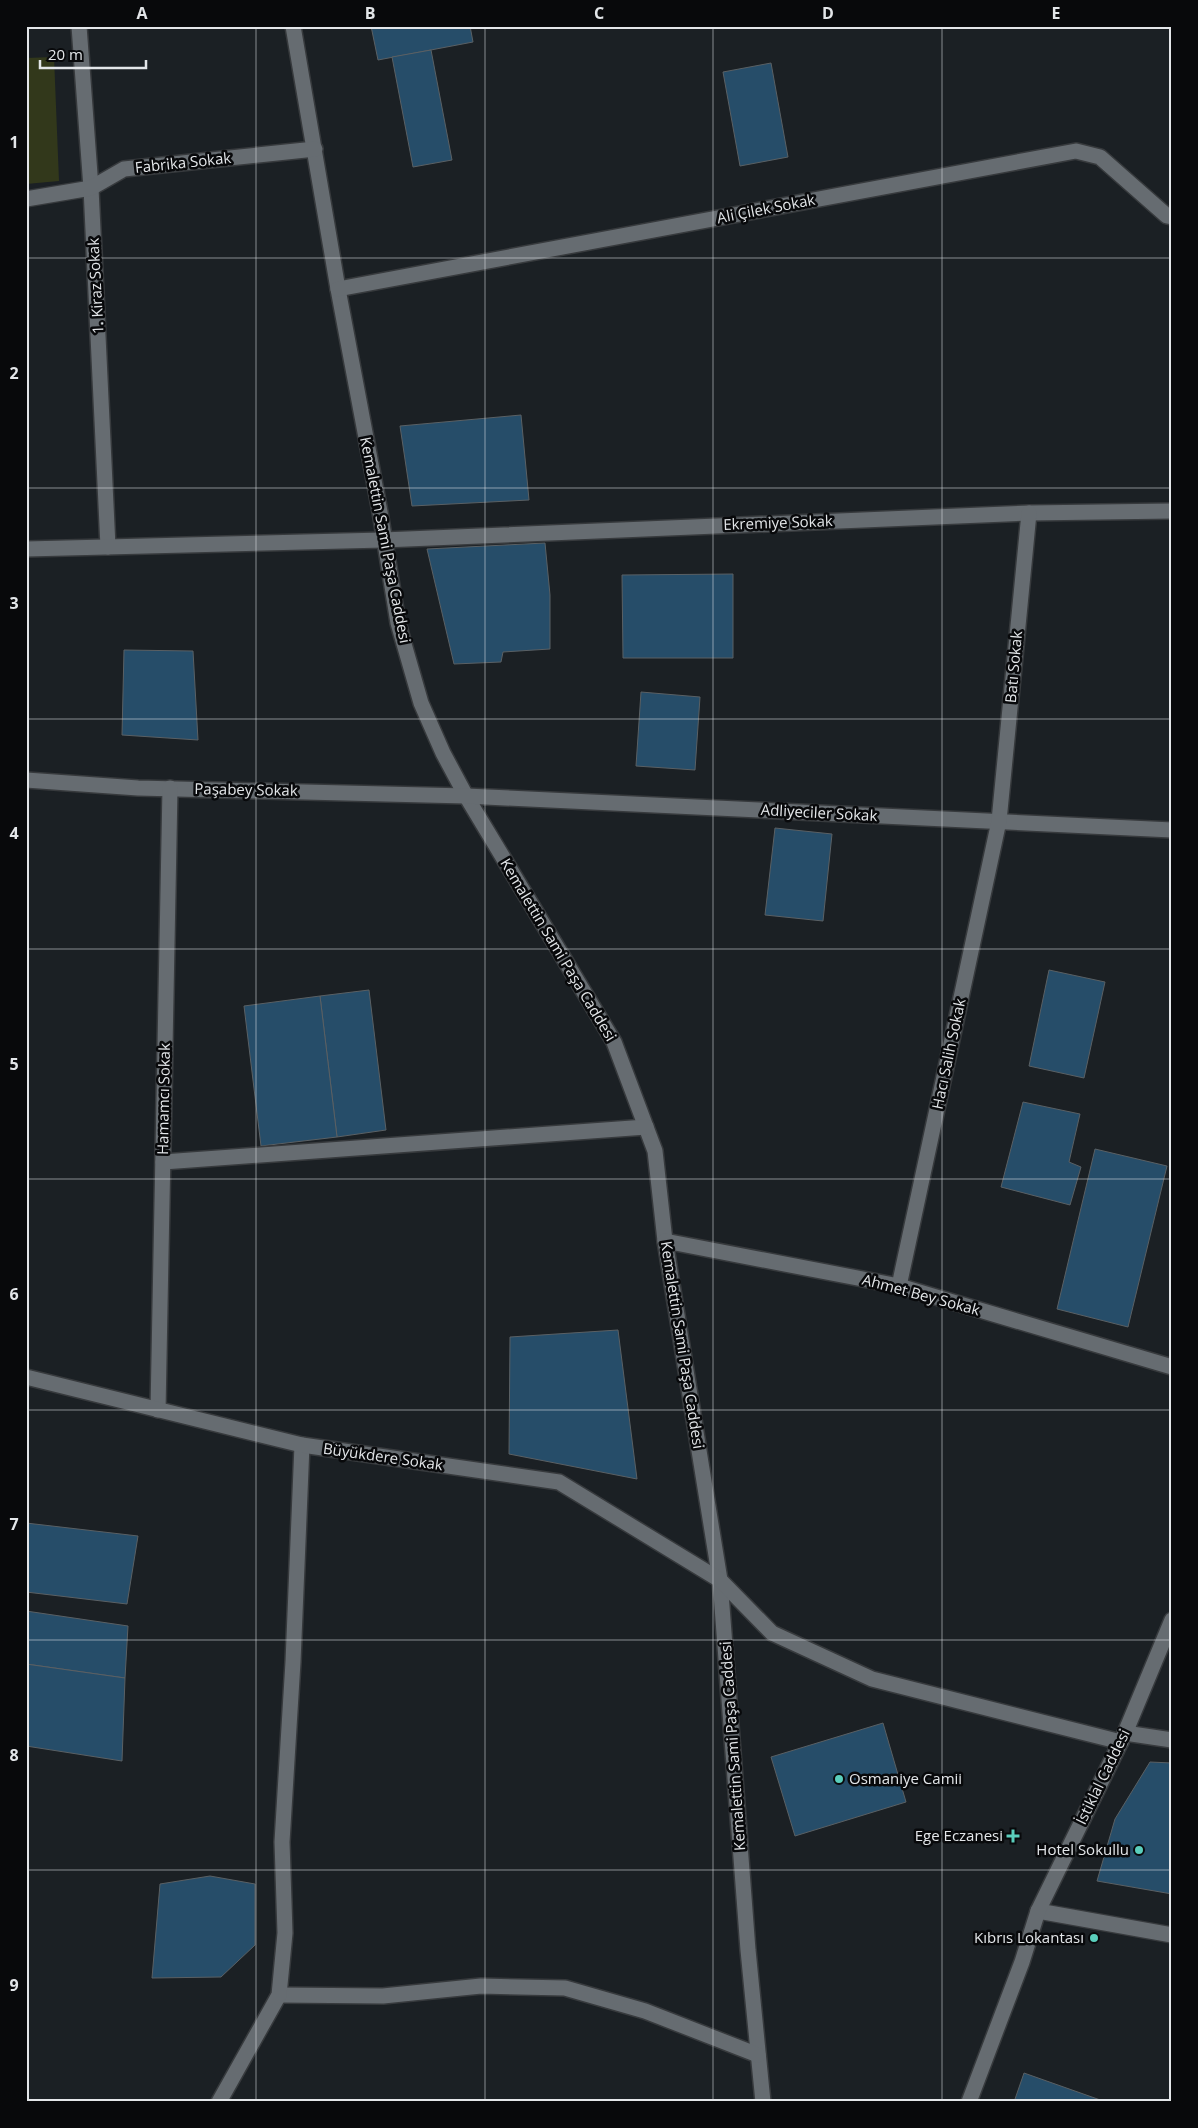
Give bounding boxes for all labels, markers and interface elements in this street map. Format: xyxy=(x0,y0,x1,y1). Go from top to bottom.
text: A xyxy=(136,2,148,24)
text: B xyxy=(365,2,375,24)
text: C xyxy=(594,2,604,24)
text: D xyxy=(822,2,834,24)
text: E xyxy=(1052,2,1061,24)
scale bar xyxy=(40,38,146,70)
text: 20 m xyxy=(48,44,83,64)
text: 1 xyxy=(9,131,19,153)
street label: Fabrika Sokak xyxy=(134,147,232,177)
street label: Ali Çilek Sokak xyxy=(715,189,817,227)
street label: 1. Kiraz Sokak xyxy=(82,237,108,335)
text: 2 xyxy=(9,362,19,384)
street label: Kemalettin Sami Paşa Caddesi xyxy=(356,435,416,645)
street label: Ekremiye Sokak xyxy=(723,510,833,534)
text: 3 xyxy=(9,592,19,614)
street label: Batı Sokak xyxy=(1000,630,1026,704)
street label: Paşabey Sokak xyxy=(194,778,298,800)
street label: Adliyeciler Sokak xyxy=(760,799,878,825)
text: 4 xyxy=(9,822,19,844)
street label: Kemalettin Sami Paşa Caddesi xyxy=(496,854,622,1045)
street label: Hacı Salih Sokak xyxy=(927,996,970,1111)
street label: Hamamcı Sokak xyxy=(152,1043,174,1155)
text: 5 xyxy=(9,1053,19,1075)
street label: Kemalettin Sami Paşa Caddesi xyxy=(657,1240,709,1450)
street label: Ahmet Bey Sokak xyxy=(860,1269,982,1319)
text: 6 xyxy=(9,1283,19,1305)
street label: Büyükdere Sokak xyxy=(322,1438,444,1474)
text: 7 xyxy=(9,1513,19,1535)
street label: Kemalettin Sami Paşa Caddesi xyxy=(715,1641,749,1852)
street label: İstiklal Caddesi xyxy=(1070,1726,1134,1828)
text: 8 xyxy=(9,1744,19,1766)
place label: Osmaniye Camii xyxy=(849,1768,962,1788)
marker: Osmaniye Camii xyxy=(833,1773,845,1785)
place label: Ege Eczanesi xyxy=(915,1825,1003,1845)
marker: Ege Eczanesi xyxy=(1007,1830,1019,1842)
place label: Hotel Sokullu xyxy=(1036,1839,1129,1859)
marker: Hotel Sokullu xyxy=(1133,1844,1145,1856)
place label: Kıbrıs Lokantası xyxy=(974,1927,1084,1947)
marker: Kıbrıs Lokantası xyxy=(1088,1932,1100,1944)
text: 9 xyxy=(9,1974,19,1996)

